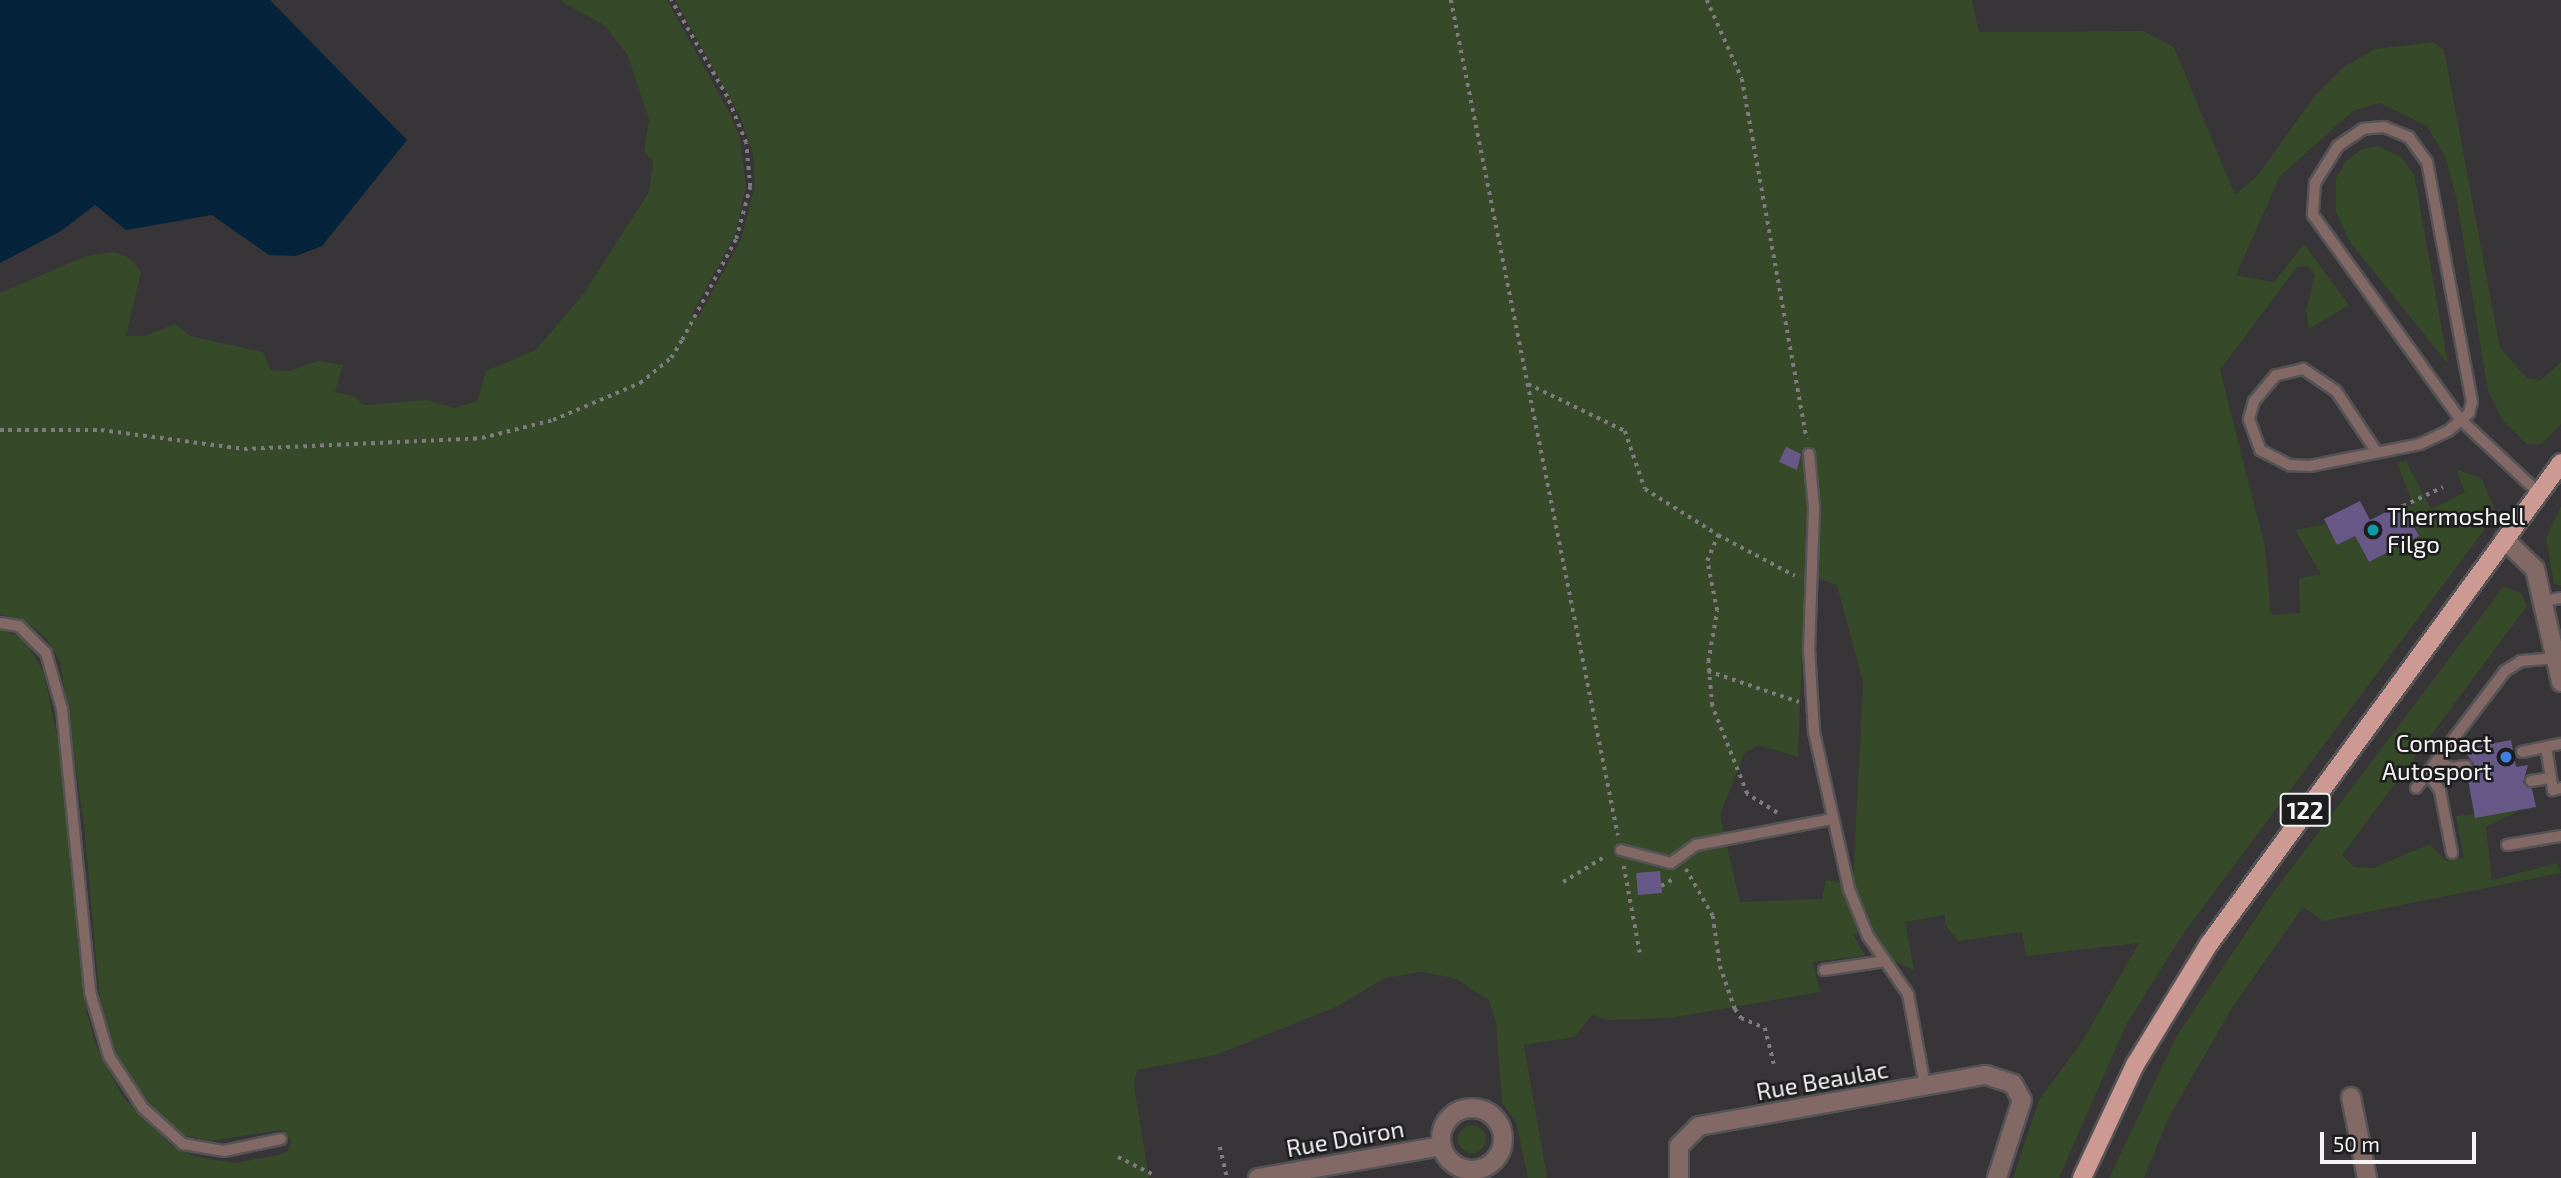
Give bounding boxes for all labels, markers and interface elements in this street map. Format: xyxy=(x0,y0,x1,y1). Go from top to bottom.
place label: Thermoshell Filgo xyxy=(2387,502,2525,558)
marker: Thermoshell Filgo xyxy=(2365,522,2381,538)
place label: Compact Autosport xyxy=(2382,729,2492,785)
marker: Compact Autosport xyxy=(2498,749,2514,765)
road number: 122 xyxy=(2279,790,2331,830)
street label: Rue Beaulac xyxy=(1754,1054,1890,1106)
street label: Rue Doiron xyxy=(1284,1113,1406,1163)
scale bar xyxy=(2323,1118,2479,1162)
text: 50 m xyxy=(2333,1131,2380,1156)

